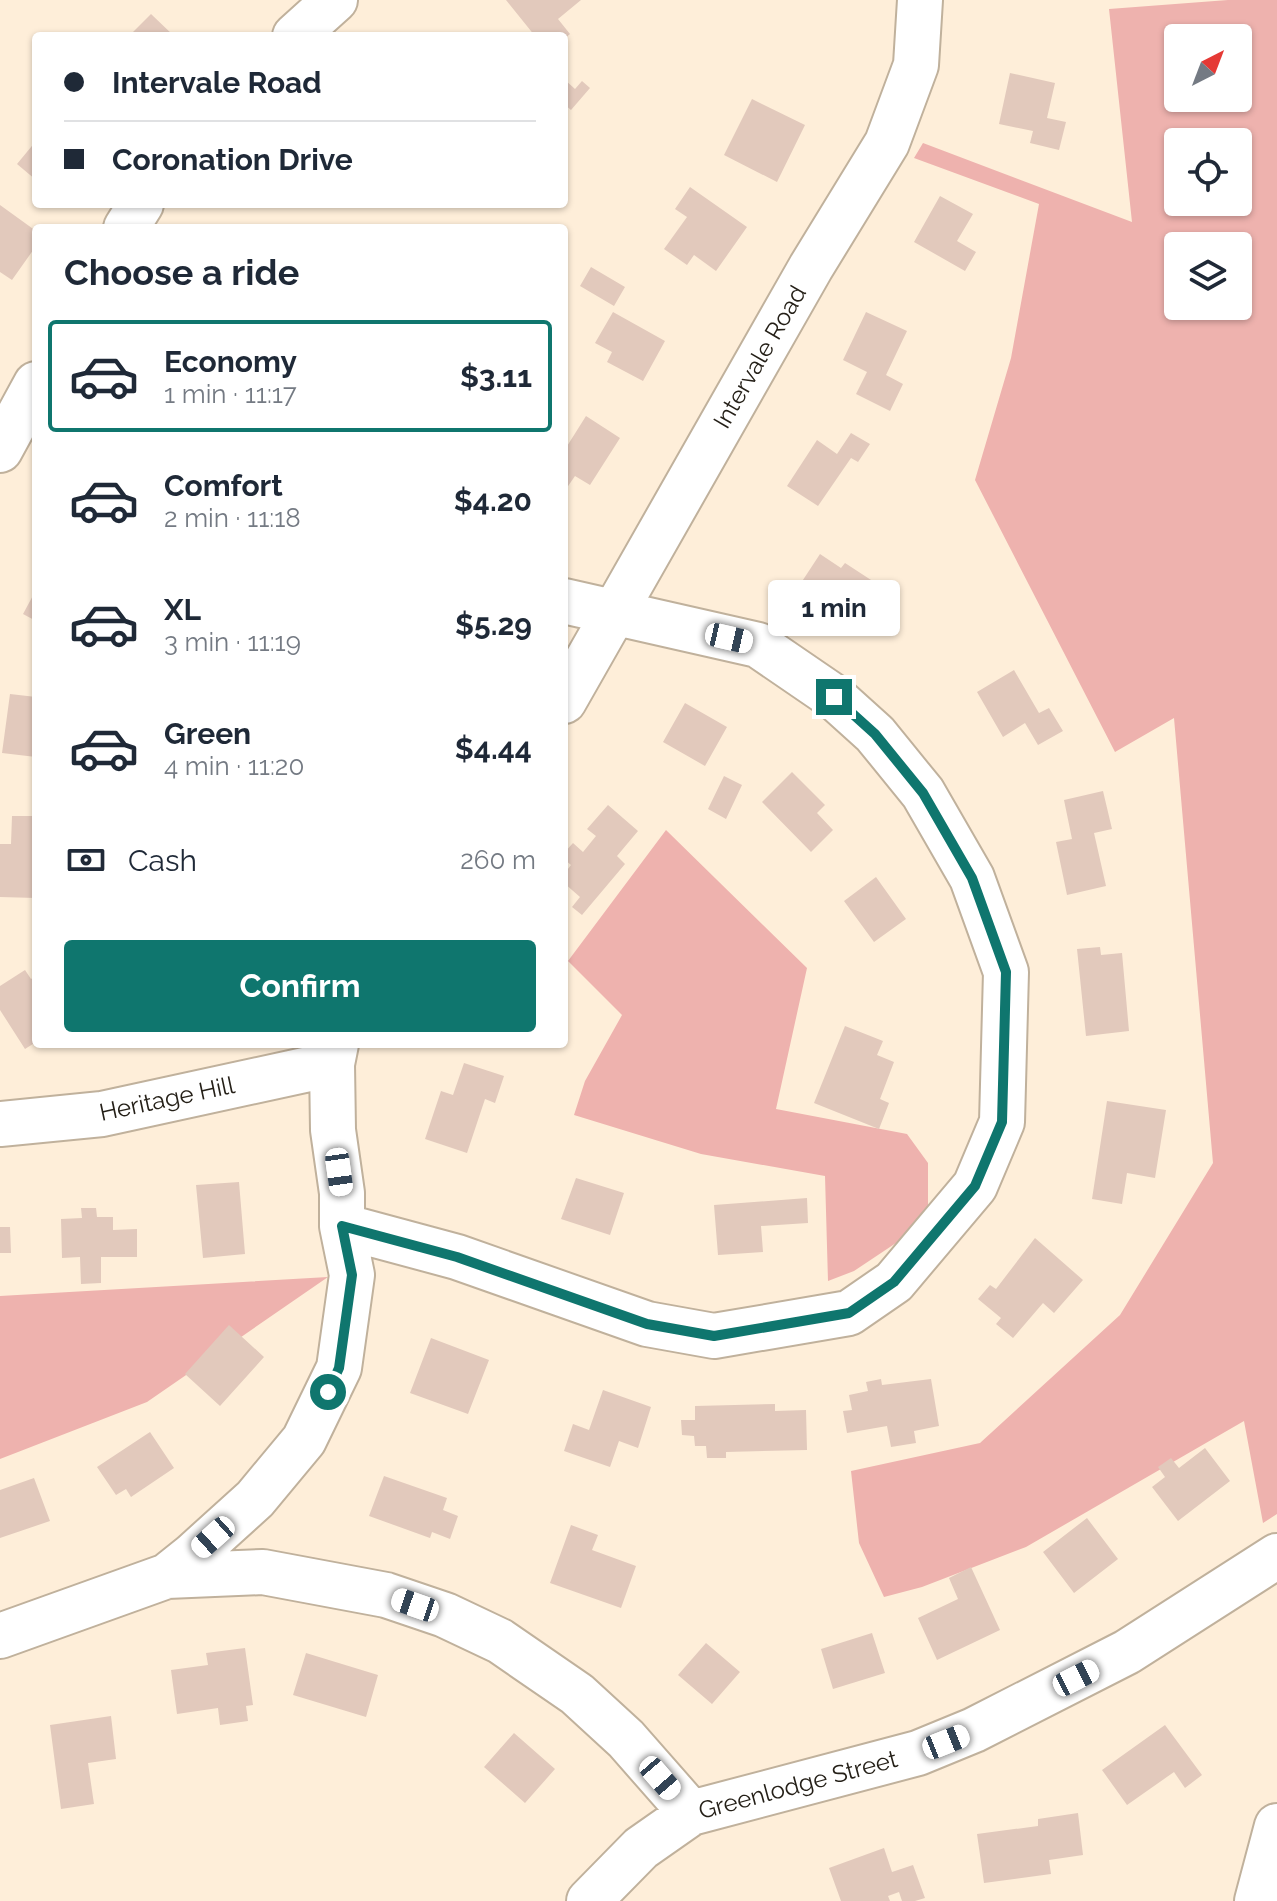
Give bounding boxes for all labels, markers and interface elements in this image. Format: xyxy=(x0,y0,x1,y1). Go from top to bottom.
north arrow xyxy=(1164,24,1252,112)
map controls xyxy=(1164,24,1252,320)
text: Intervale Road xyxy=(112,65,322,100)
button: locate xyxy=(1164,128,1252,216)
text: Coronation Drive xyxy=(112,142,353,177)
button: layers xyxy=(1164,232,1252,320)
text: Choose a ride xyxy=(64,251,299,293)
street label: Intervale Road xyxy=(707,280,812,433)
icon: car xyxy=(68,340,140,412)
text: Economy xyxy=(164,344,297,379)
text: $3.11 xyxy=(460,359,532,394)
text: 1 min · 11:17 xyxy=(164,379,297,409)
icon: car xyxy=(68,464,140,536)
text: Comfort xyxy=(164,468,283,503)
text: $4.20 xyxy=(454,483,532,518)
text: 2 min · 11:18 xyxy=(164,503,301,533)
callout: 1 min xyxy=(768,581,900,637)
icon: car xyxy=(68,588,140,660)
text: XL xyxy=(164,592,201,627)
text: 1 min xyxy=(801,593,867,623)
text: $5.29 xyxy=(455,607,532,642)
car xyxy=(703,621,755,655)
text: 3 min · 11:19 xyxy=(164,627,301,657)
route end xyxy=(816,679,852,715)
icon: car xyxy=(68,712,140,784)
text: Green xyxy=(164,716,251,751)
text: $4.44 xyxy=(455,731,532,766)
text: 4 min · 11:20 xyxy=(164,751,304,781)
icon: cash xyxy=(64,838,108,882)
text: Cash xyxy=(128,843,197,878)
text: 260 m xyxy=(460,845,536,875)
button: Confirm xyxy=(64,940,536,1032)
street label: Heritage Hill xyxy=(97,1070,238,1127)
car xyxy=(324,1147,354,1197)
route start xyxy=(310,1374,346,1410)
car xyxy=(187,1512,239,1562)
car xyxy=(388,1586,442,1624)
car xyxy=(1049,1656,1103,1700)
car xyxy=(919,1722,973,1762)
street label: Greenlodge Street xyxy=(695,1744,900,1825)
car xyxy=(635,1752,685,1804)

